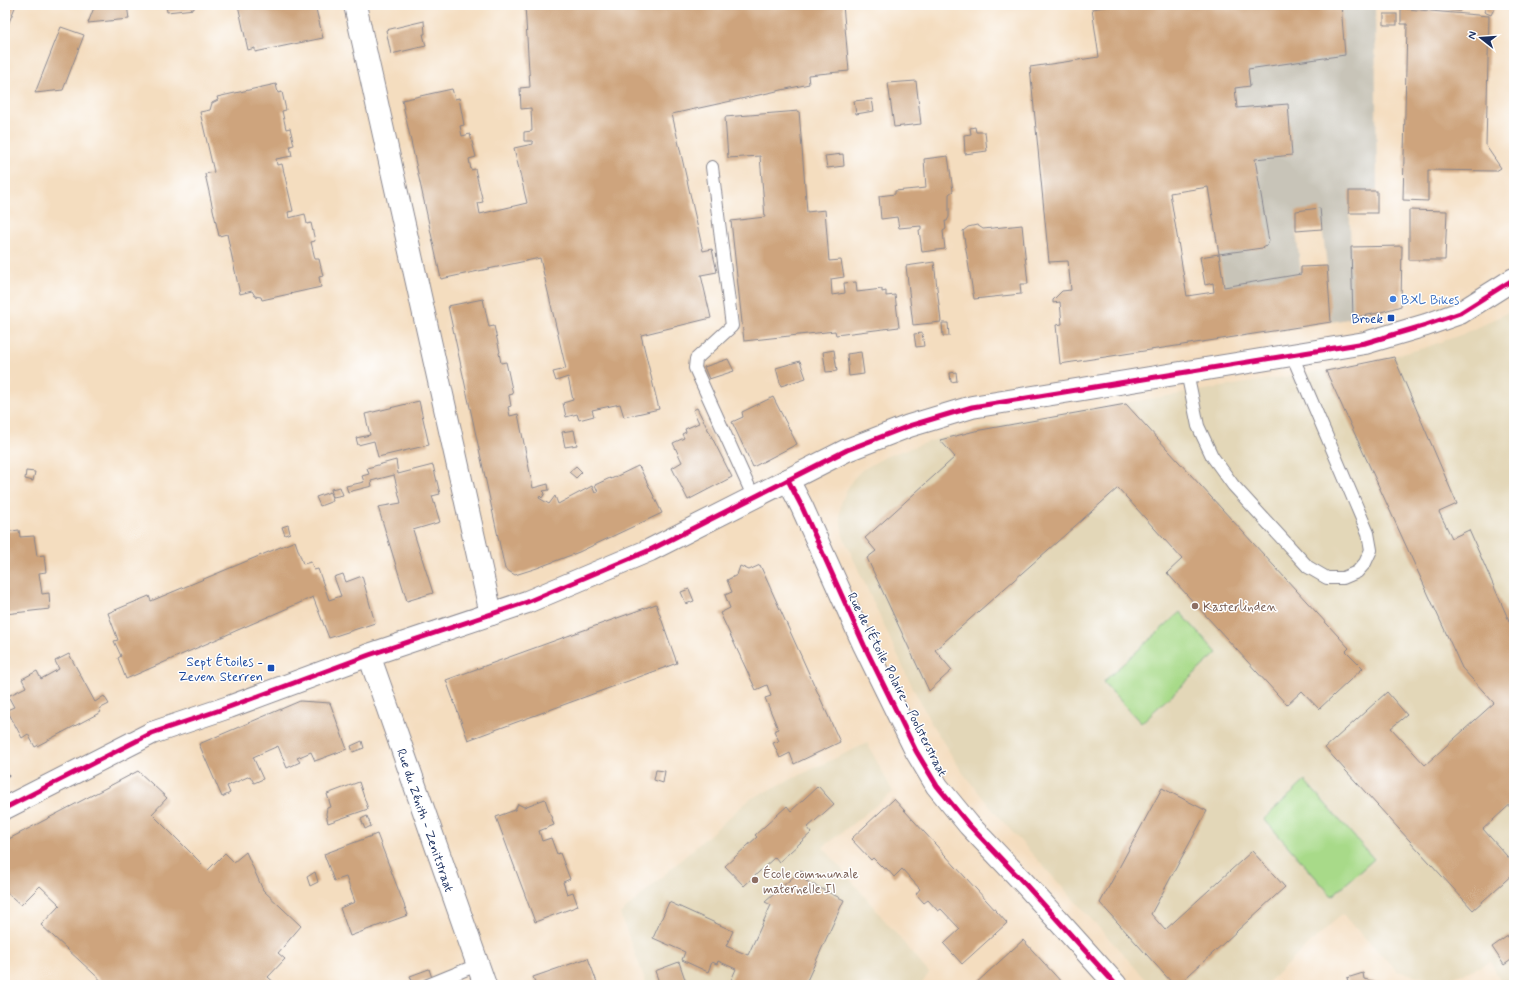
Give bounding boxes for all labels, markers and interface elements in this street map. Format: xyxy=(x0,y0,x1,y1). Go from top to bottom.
north arrow xyxy=(1461,18,1501,58)
text: N xyxy=(1465,30,1480,41)
place label: BXL Bikes xyxy=(1401,292,1459,309)
marker: BXL Bikes xyxy=(1388,294,1398,304)
place label: Broek xyxy=(1351,311,1383,328)
marker: Broek xyxy=(1386,313,1396,323)
street label: Rue de l'Étoile Polaire - Poolsterstraat xyxy=(843,589,952,780)
place label: Kasterlinden xyxy=(1203,599,1277,616)
marker: Kasterlinden xyxy=(1190,601,1200,611)
place label: Sept Étoiles - Zeven Sterren xyxy=(178,653,263,686)
marker: Sept Étoiles - Zeven Sterren xyxy=(266,663,276,673)
street label: Rue du Zénith - Zenitstraat xyxy=(392,747,457,895)
place label: École communale maternelle II xyxy=(763,865,859,898)
marker: École communale maternelle II xyxy=(750,875,760,885)

